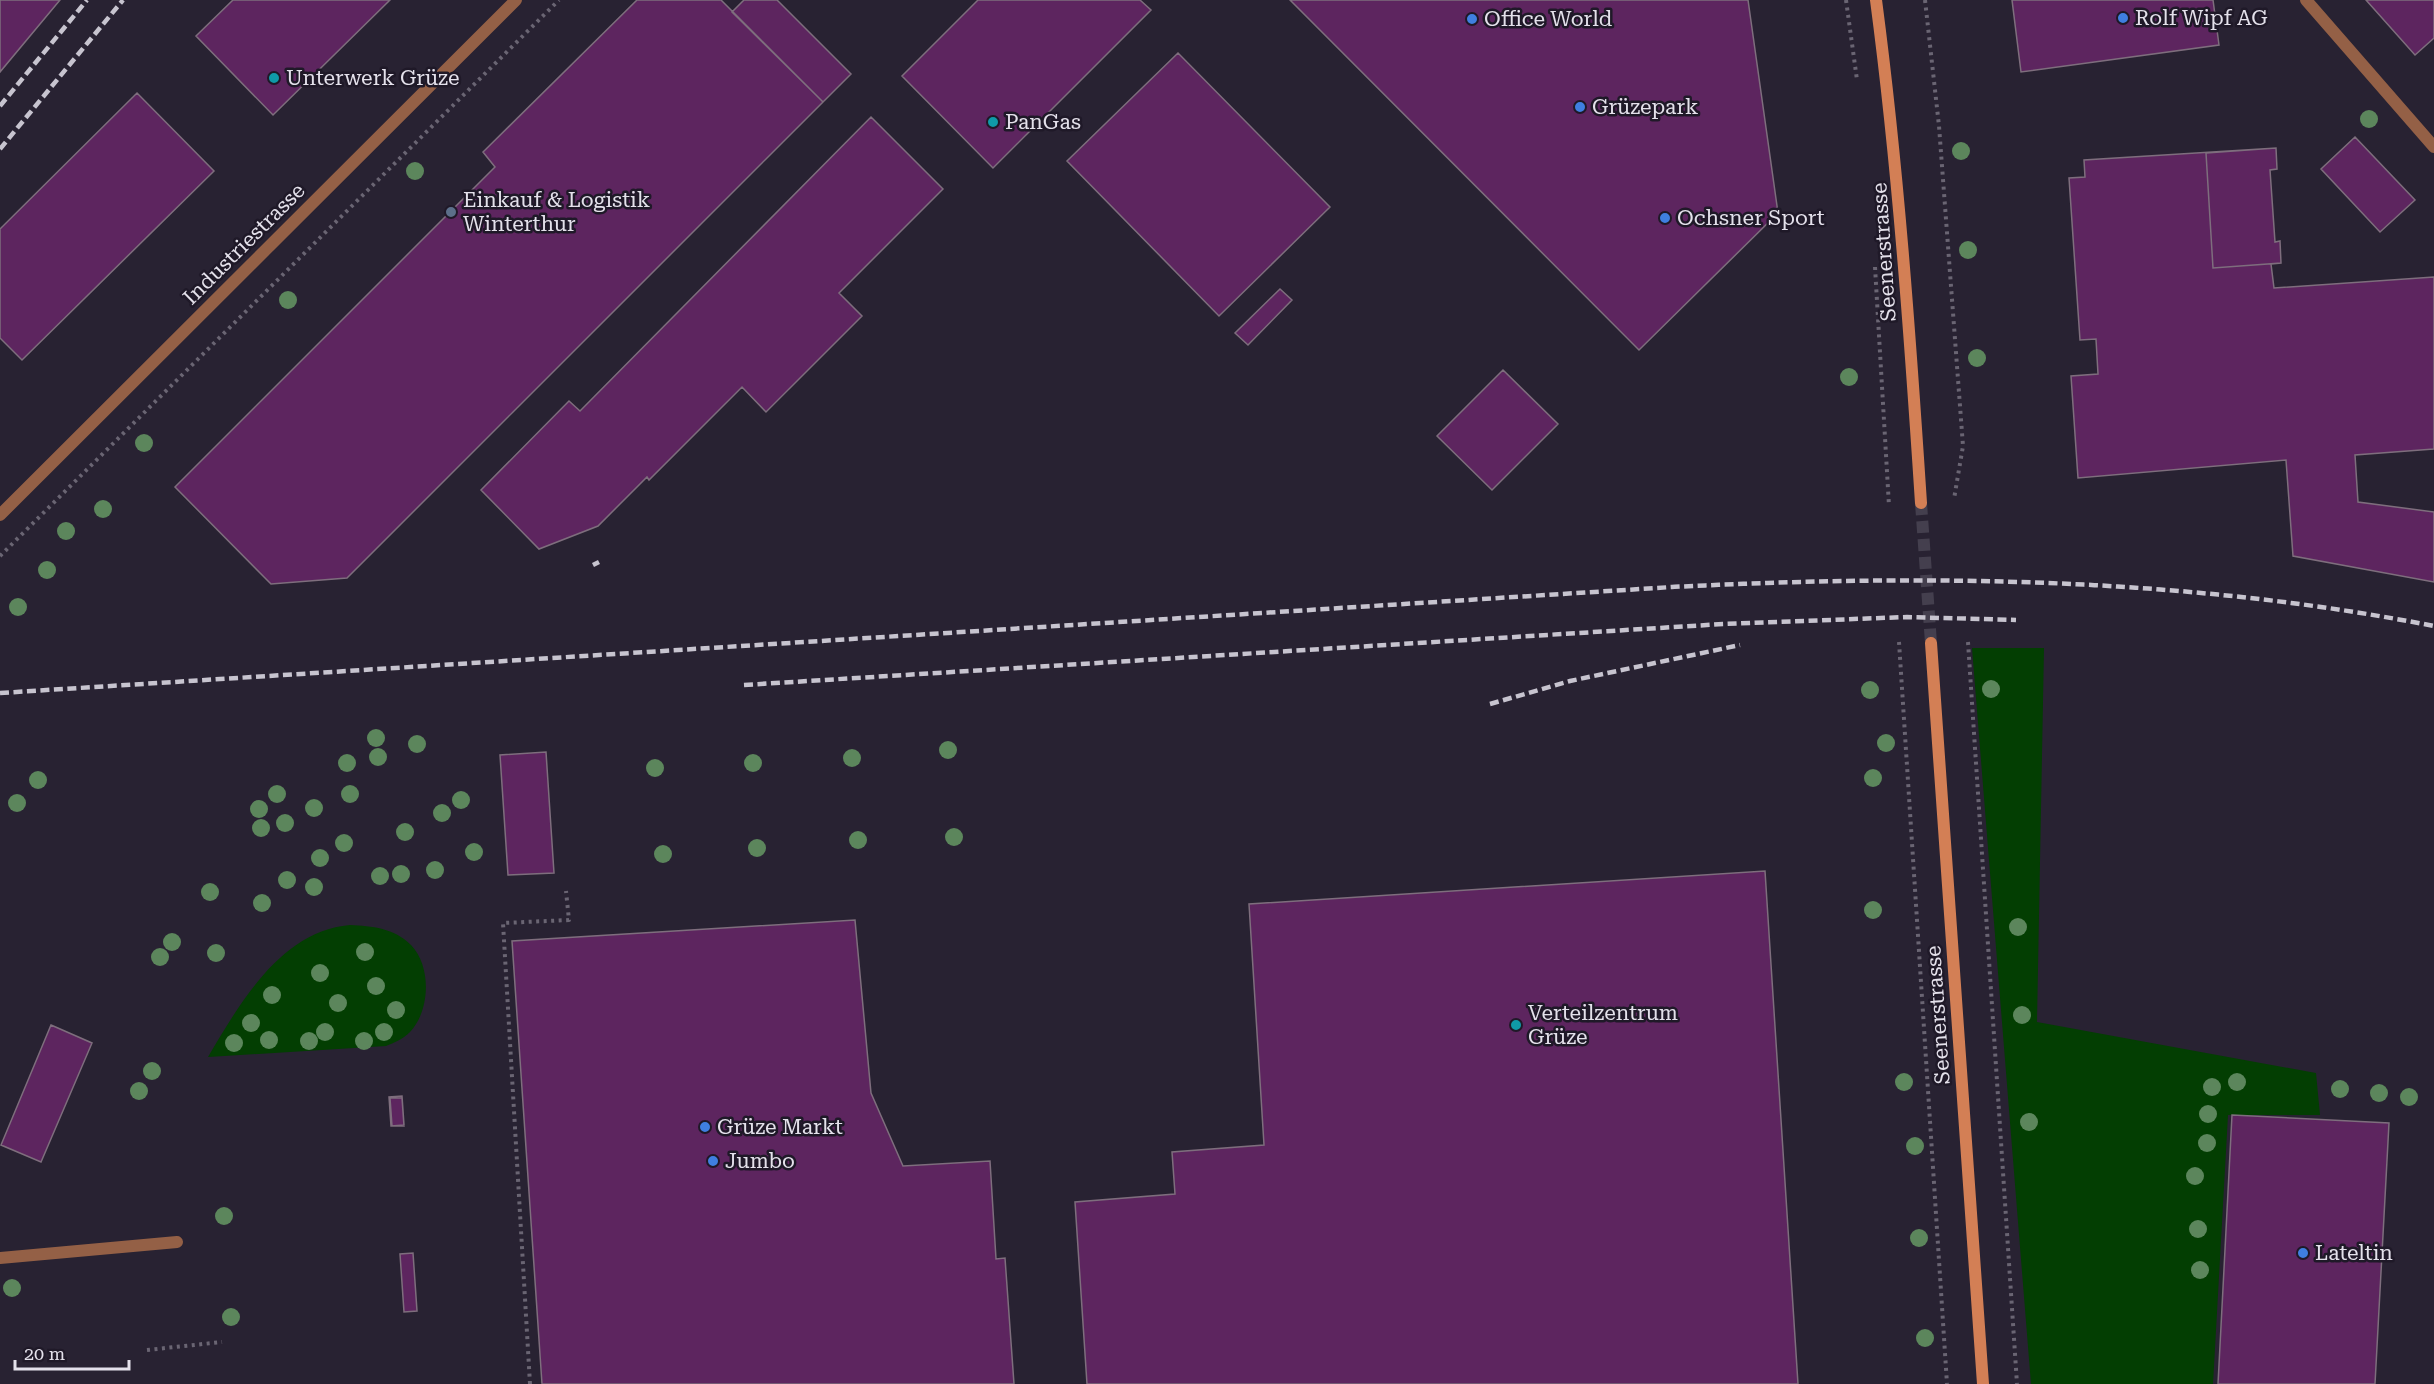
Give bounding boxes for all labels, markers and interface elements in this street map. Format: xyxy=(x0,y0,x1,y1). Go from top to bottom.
place label: Rolf Wipf AG xyxy=(2135,6,2268,30)
place label: Office World xyxy=(1484,7,1613,31)
marker: Rolf Wipf AG xyxy=(2116,11,2130,25)
marker: Office World xyxy=(1465,12,1479,26)
place label: Unterwerk Grüze xyxy=(286,66,459,90)
marker: Unterwerk Grüze xyxy=(267,71,281,85)
place label: Grüzepark xyxy=(1592,95,1698,119)
marker: Grüzepark xyxy=(1573,100,1587,114)
place label: PanGas xyxy=(1005,110,1081,134)
marker: PanGas xyxy=(986,115,1000,129)
street label: Industriestrasse xyxy=(178,178,310,310)
street label: Seenerstrasse xyxy=(1867,182,1901,322)
place label: Einkauf & Logistik Winterthur xyxy=(463,188,650,236)
marker: Einkauf & Logistik Winterthur xyxy=(444,205,458,219)
place label: Ochsner Sport xyxy=(1677,206,1825,230)
marker: Ochsner Sport xyxy=(1658,211,1672,225)
street label: Seenerstrasse xyxy=(1921,945,1955,1085)
place label: Verteilzentrum Grüze xyxy=(1528,1001,1678,1049)
marker: Verteilzentrum Grüze xyxy=(1509,1018,1523,1032)
place label: Grüze Markt xyxy=(717,1115,843,1139)
marker: Grüze Markt xyxy=(698,1120,712,1134)
place label: Jumbo xyxy=(725,1149,795,1173)
marker: Jumbo xyxy=(706,1154,720,1168)
place label: Lateltin xyxy=(2315,1241,2393,1265)
marker: Lateltin xyxy=(2296,1246,2310,1260)
scale bar xyxy=(15,1333,129,1371)
text: 20 m xyxy=(24,1343,65,1364)

